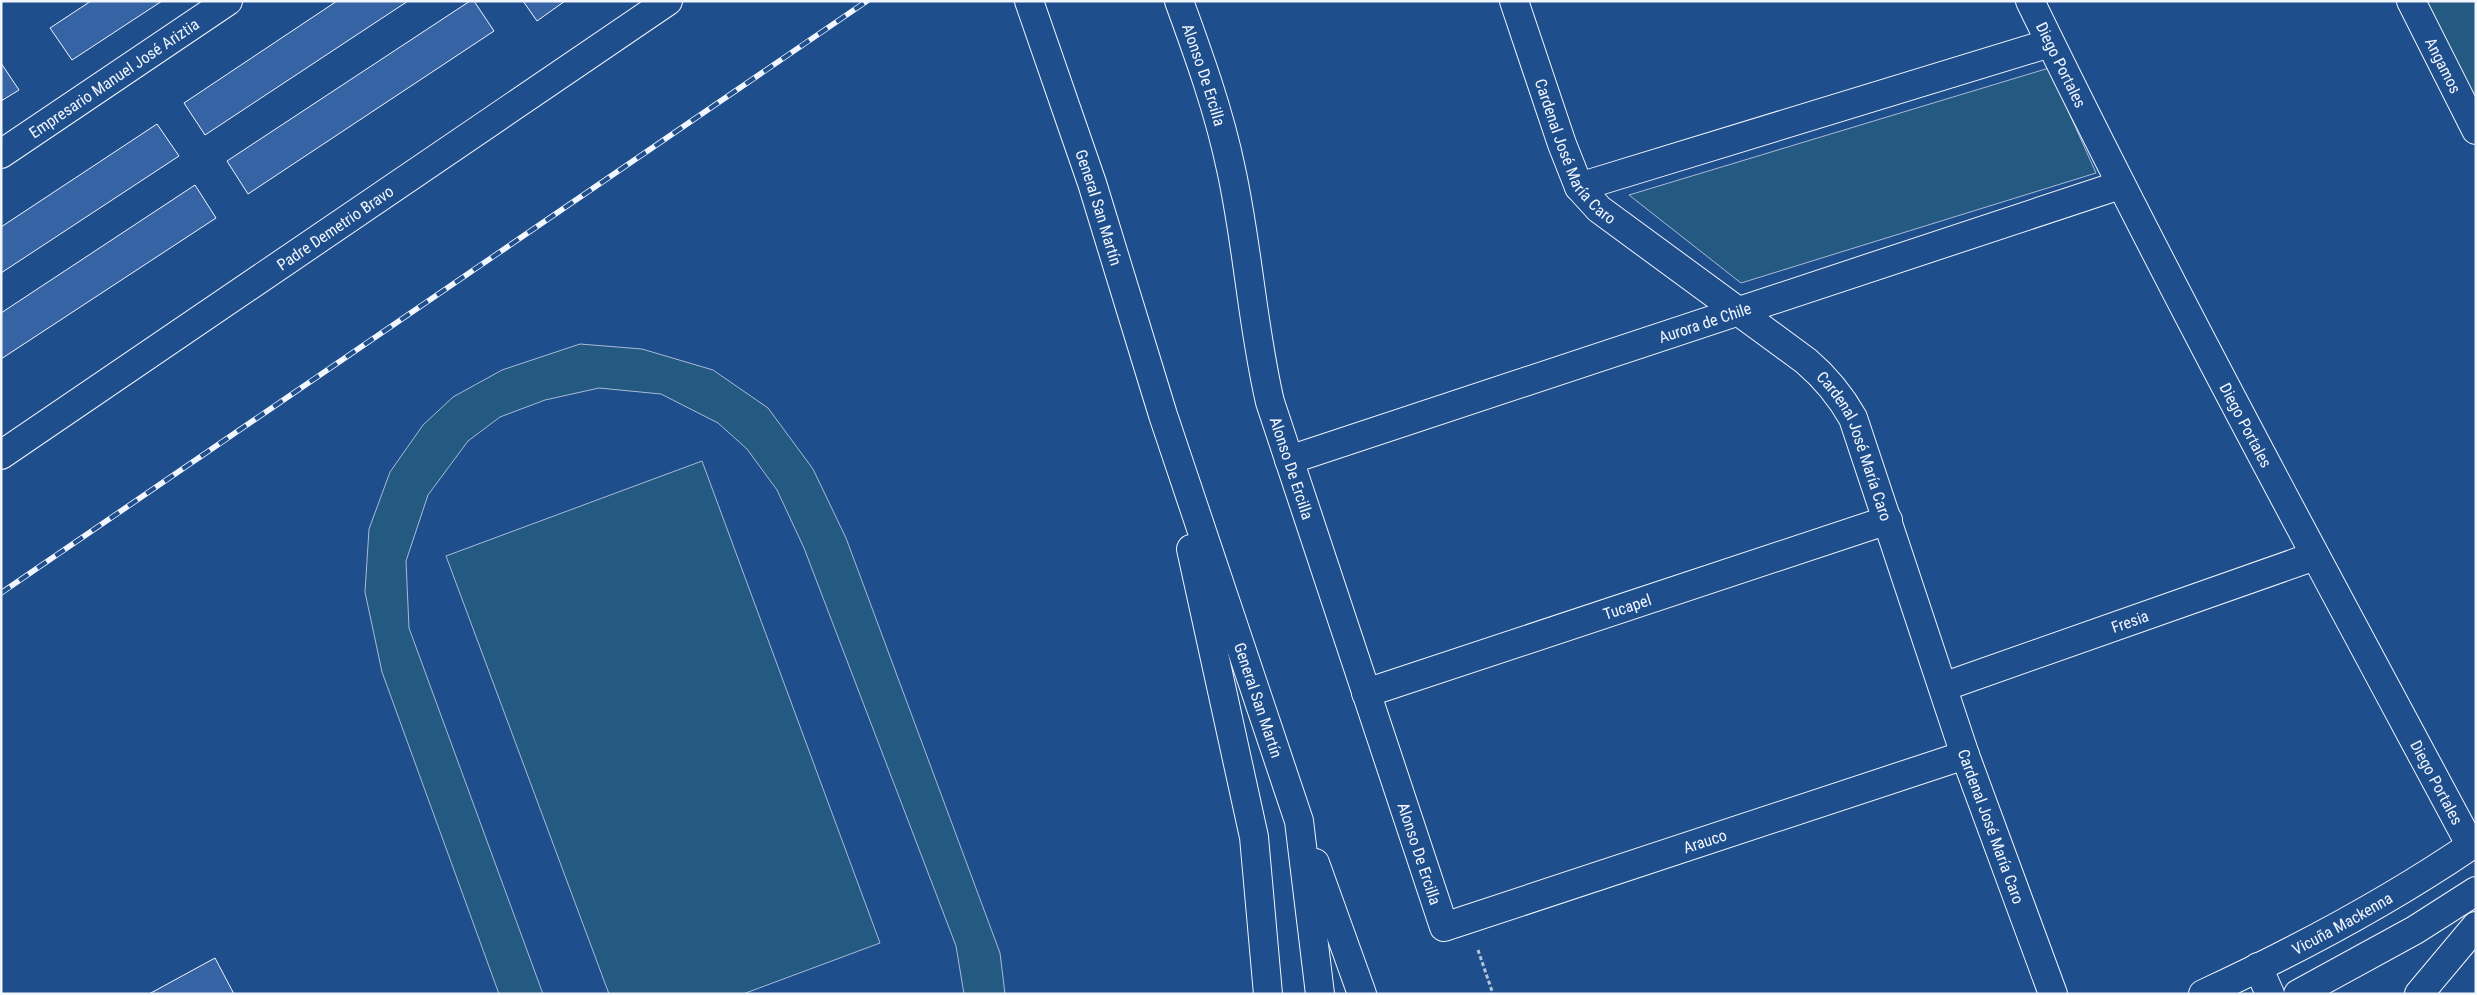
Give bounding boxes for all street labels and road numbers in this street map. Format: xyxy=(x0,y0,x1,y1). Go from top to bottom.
street label: Empresario Manuel José Ariztia xyxy=(26,14,203,142)
street label: Diego Portales xyxy=(2032,19,2090,111)
street label: Alonso De Ercilla xyxy=(1178,21,1229,128)
street label: Angamos xyxy=(2421,34,2465,97)
street label: Cardenal José María Caro xyxy=(1531,76,1619,228)
street label: General San Martín xyxy=(1071,147,1126,268)
street label: Padre Demetrio Bravo xyxy=(273,182,397,275)
street label: Aurora de Chile xyxy=(1656,299,1754,347)
street label: Cardenal José María Caro xyxy=(1813,368,1896,523)
street label: Diego Portales xyxy=(2216,380,2276,471)
street label: Alonso De Ercilla xyxy=(1266,415,1317,522)
street label: Tucapel xyxy=(1601,590,1654,624)
street label: Fresia xyxy=(2109,606,2151,637)
street label: General San Martín xyxy=(1230,640,1286,760)
street label: Diego Portales xyxy=(2406,737,2467,828)
street label: Cardenal José María Caro xyxy=(1954,747,2028,906)
street label: Alonso De Ercilla xyxy=(1393,800,1445,907)
street label: Arauco xyxy=(1681,825,1729,857)
street label: Vicuña Mackenna xyxy=(2289,888,2396,959)

